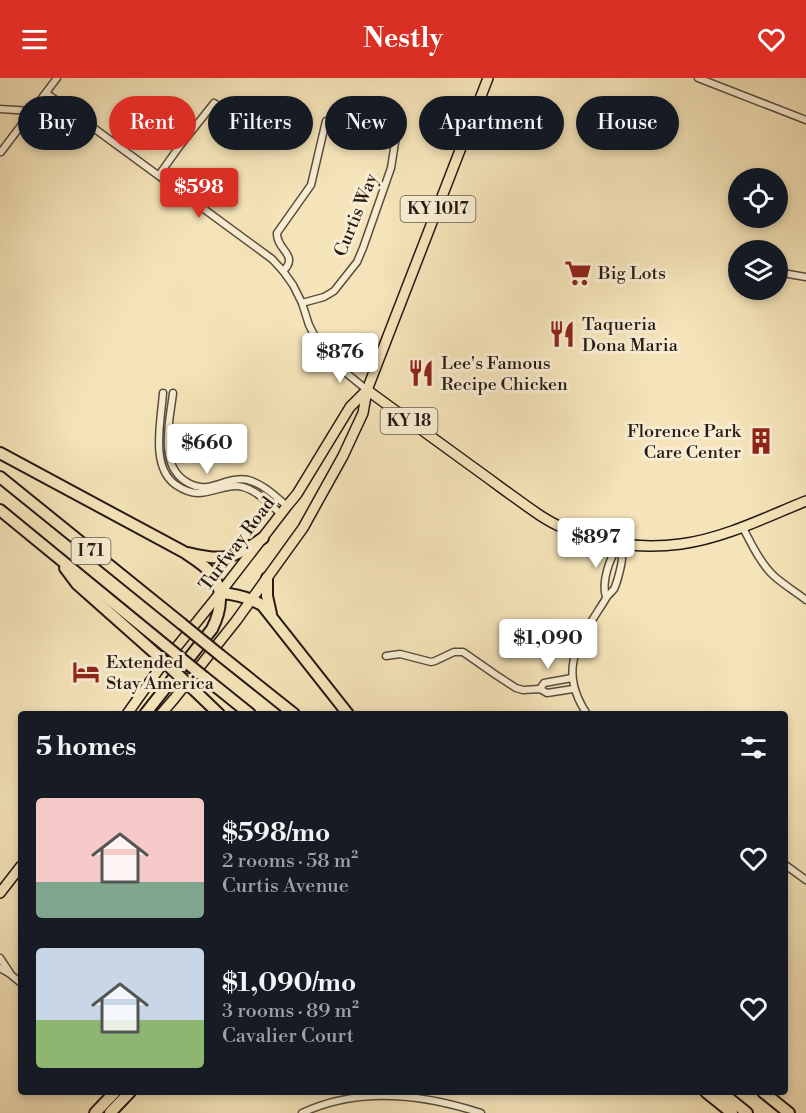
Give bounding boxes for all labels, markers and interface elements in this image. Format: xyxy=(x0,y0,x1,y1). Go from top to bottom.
text: Nestly xyxy=(363,22,443,56)
icon: menu xyxy=(18,23,51,56)
icon: heart xyxy=(755,23,788,56)
chip: Buy xyxy=(18,96,97,150)
chip: Rent xyxy=(109,96,196,150)
chip: Filters xyxy=(208,96,313,150)
chip: New xyxy=(325,96,407,150)
chip: Apartment xyxy=(419,96,564,150)
chip: House xyxy=(576,96,679,150)
pin: $598 xyxy=(163,168,235,219)
map controls xyxy=(728,168,788,300)
button: locate xyxy=(728,168,788,228)
street label: Curtis Way xyxy=(329,170,383,260)
text: $598 xyxy=(174,175,224,200)
road number: KY 1017 xyxy=(400,196,476,222)
button: layers xyxy=(728,240,788,300)
supermarket icon: Big Lots xyxy=(563,258,593,288)
place label: Big Lots xyxy=(597,262,666,285)
place label: Taqueria Dona Maria xyxy=(582,313,679,357)
restaurant icon: Taqueria Dona Maria xyxy=(547,319,577,349)
pin: $876 xyxy=(304,333,376,384)
text: $876 xyxy=(316,340,364,365)
place label: Lee's Famous Recipe Chicken xyxy=(441,352,568,396)
restaurant icon: Lee's Famous Recipe Chicken xyxy=(406,358,436,388)
road number: KY 18 xyxy=(380,408,438,434)
place label: Florence Park Care Center xyxy=(627,420,743,464)
pin: $660 xyxy=(171,424,243,475)
building icon: Florence Park Care Center xyxy=(746,426,776,456)
text: $660 xyxy=(181,431,233,456)
street label: Turfway Road xyxy=(194,492,280,596)
pin: $897 xyxy=(560,518,632,569)
text: $897 xyxy=(571,525,621,550)
road number: I 71 xyxy=(72,538,110,564)
pin: $1,090 xyxy=(499,619,597,670)
text: $1,090 xyxy=(513,626,583,651)
place label: Extended Stay America xyxy=(106,651,215,695)
hotel icon: Extended Stay America xyxy=(71,657,101,687)
text: 5 homes xyxy=(36,731,136,763)
icon: filters xyxy=(737,731,770,764)
text: $598/mo xyxy=(222,817,330,849)
icon: home xyxy=(84,822,156,894)
icon: heart xyxy=(737,842,770,875)
text: 2 rooms · 58 m² xyxy=(222,849,358,874)
text: Curtis Avenue xyxy=(222,874,349,899)
text: $1,090/mo xyxy=(222,967,356,999)
icon: home xyxy=(84,972,156,1044)
icon: heart xyxy=(737,992,770,1025)
text: 3 rooms · 89 m² xyxy=(222,999,359,1024)
text: Cavalier Court xyxy=(222,1024,354,1049)

